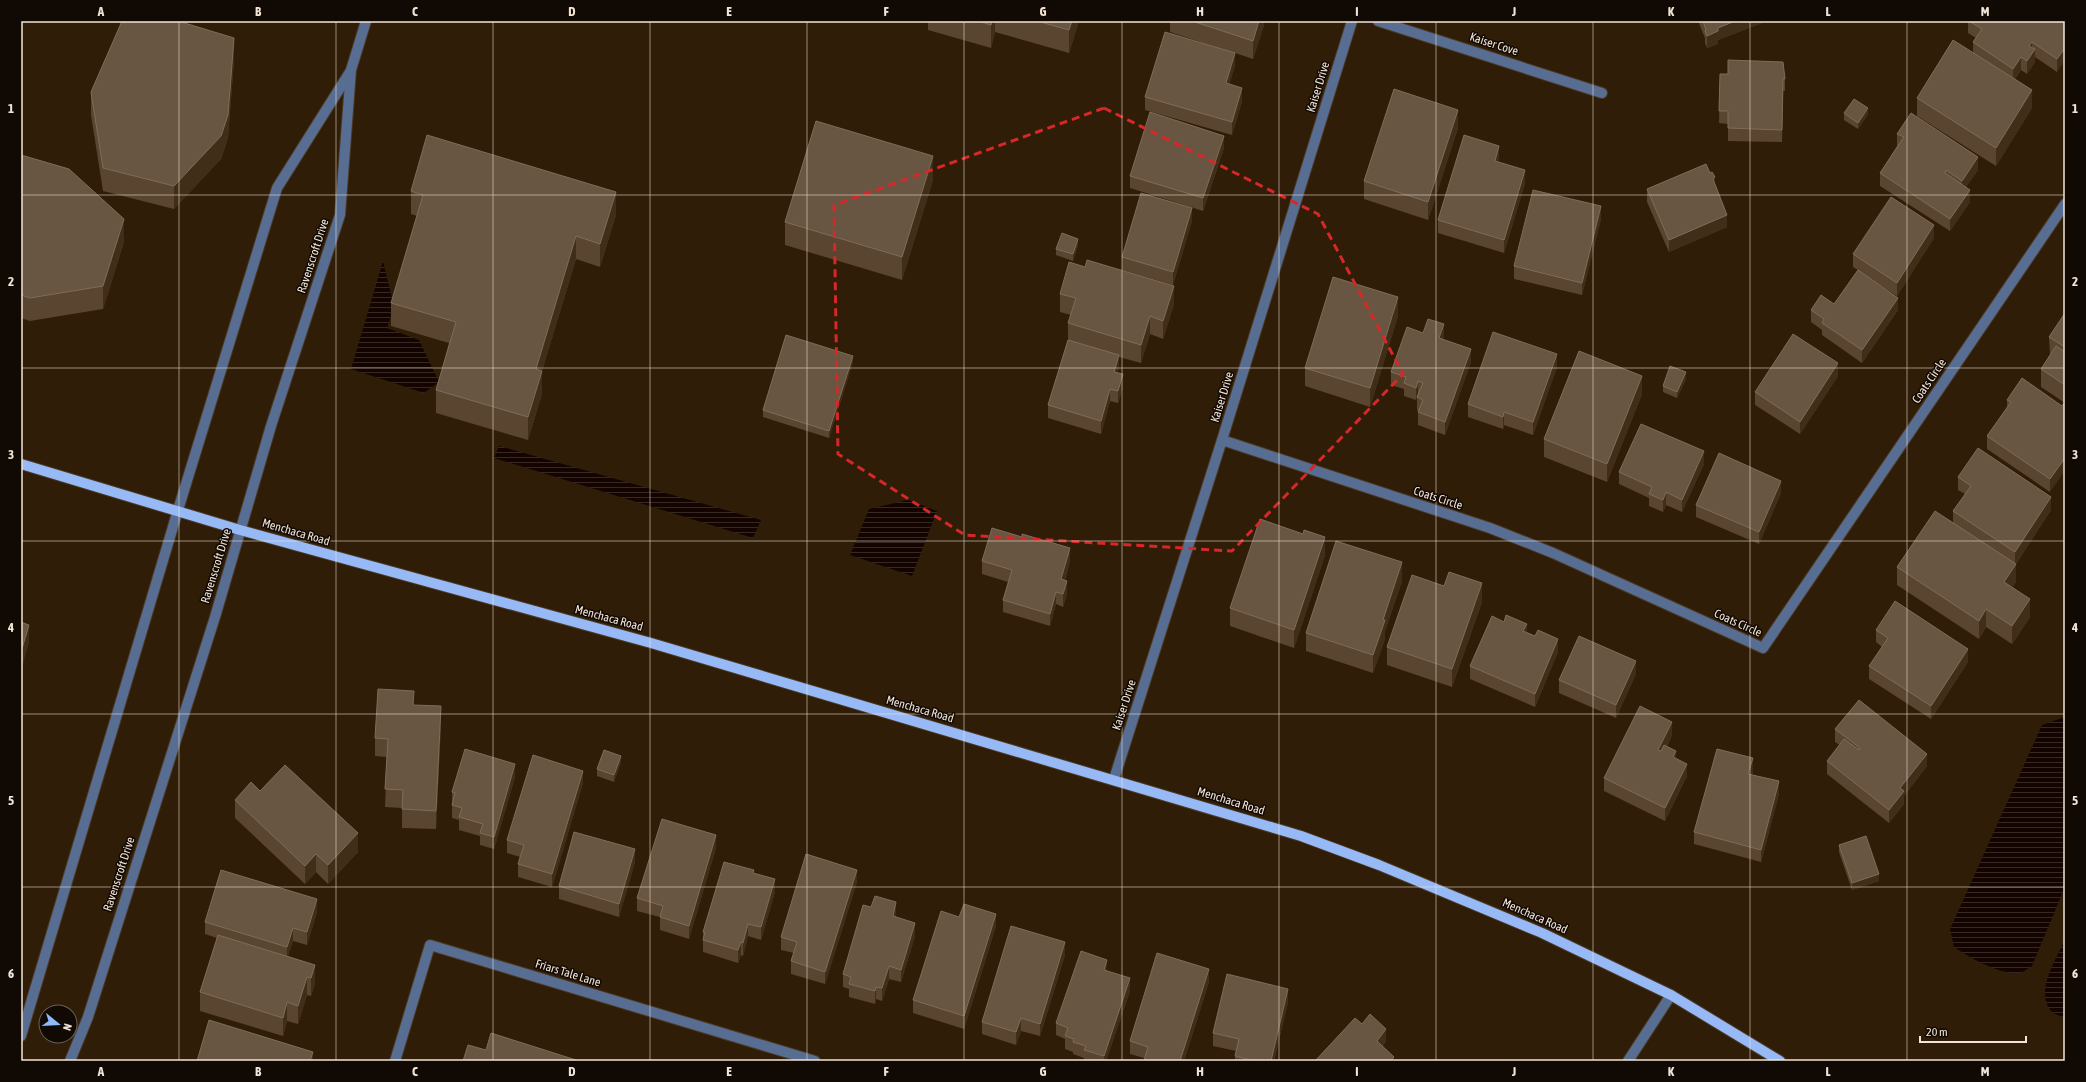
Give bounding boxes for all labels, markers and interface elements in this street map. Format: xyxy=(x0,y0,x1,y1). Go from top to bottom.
text: A xyxy=(97,4,105,19)
text: B xyxy=(255,4,262,19)
text: C xyxy=(412,4,418,19)
text: D xyxy=(568,4,576,19)
text: E xyxy=(726,4,732,19)
text: F xyxy=(883,4,889,19)
text: G xyxy=(1040,4,1047,19)
text: H xyxy=(1196,4,1204,19)
text: I xyxy=(1355,4,1359,19)
text: J xyxy=(1511,4,1516,19)
text: K xyxy=(1668,4,1675,19)
text: L xyxy=(1825,4,1831,19)
text: M xyxy=(1981,4,1990,19)
street label: Kaiser Cove xyxy=(1468,30,1520,58)
street label: Kaiser Drive xyxy=(1304,60,1332,114)
text: 1 xyxy=(8,101,14,116)
text: 1 xyxy=(2072,101,2078,116)
street label: Ravenscroft Drive xyxy=(294,217,332,295)
text: 2 xyxy=(8,274,14,289)
text: 2 xyxy=(2072,274,2078,289)
street label: Coats Circle xyxy=(1909,356,1949,406)
street label: Kaiser Drive xyxy=(1208,370,1236,424)
text: 3 xyxy=(8,447,14,462)
text: 3 xyxy=(2072,447,2078,462)
street label: Coats Circle xyxy=(1412,484,1464,512)
street label: Menchaca Road xyxy=(261,516,331,548)
street label: Ravenscroft Drive xyxy=(198,527,234,605)
street label: Menchaca Road xyxy=(574,602,644,634)
street label: Coats Circle xyxy=(1712,606,1764,640)
text: 4 xyxy=(7,620,14,635)
text: 4 xyxy=(2071,620,2078,635)
street label: Kaiser Drive xyxy=(1109,678,1139,732)
street label: Menchaca Road xyxy=(885,693,955,725)
street label: Menchaca Road xyxy=(1196,784,1266,818)
text: 5 xyxy=(8,793,14,808)
text: 5 xyxy=(2072,793,2078,808)
street label: Ravenscroft Drive xyxy=(100,835,138,913)
street label: Menchaca Road xyxy=(1500,895,1570,937)
street label: Friars Tale Lane xyxy=(534,956,602,990)
text: 6 xyxy=(8,966,14,981)
text: 6 xyxy=(2072,966,2078,981)
north arrow xyxy=(38,1004,78,1044)
scale bar xyxy=(1920,1018,2026,1044)
text: N xyxy=(61,1022,74,1032)
text: 20 m xyxy=(1926,1025,1948,1039)
text: A xyxy=(97,1064,105,1079)
text: B xyxy=(255,1064,262,1079)
text: C xyxy=(412,1064,418,1079)
text: D xyxy=(568,1064,576,1079)
text: E xyxy=(726,1064,732,1079)
text: F xyxy=(883,1064,889,1079)
text: G xyxy=(1040,1064,1047,1079)
text: H xyxy=(1196,1064,1204,1079)
text: I xyxy=(1355,1064,1359,1079)
text: J xyxy=(1511,1064,1516,1079)
text: K xyxy=(1668,1064,1675,1079)
text: L xyxy=(1825,1064,1831,1079)
text: M xyxy=(1981,1064,1990,1079)

